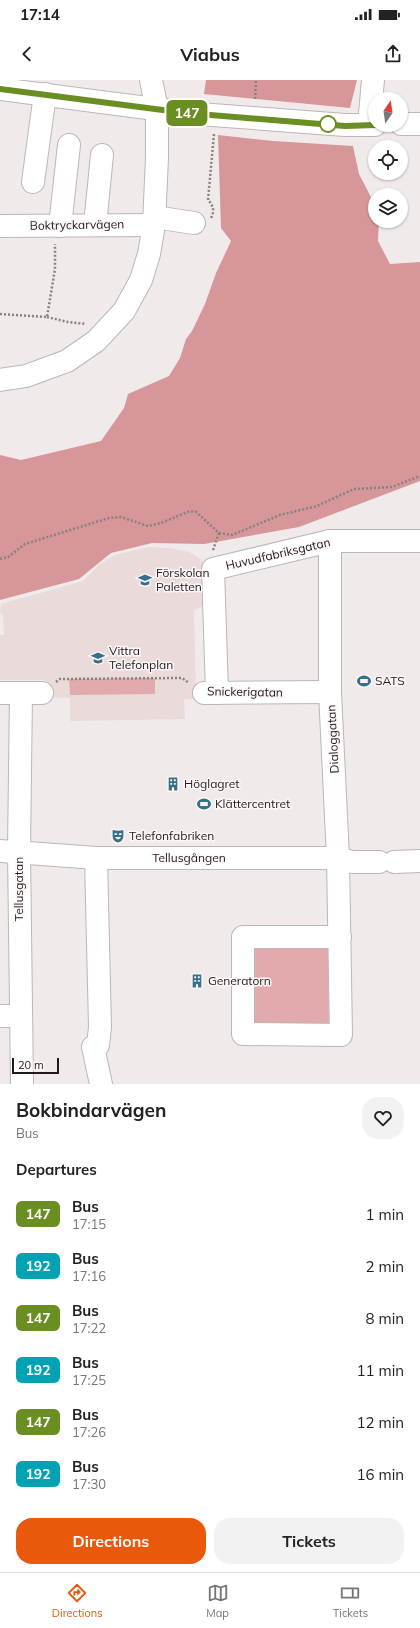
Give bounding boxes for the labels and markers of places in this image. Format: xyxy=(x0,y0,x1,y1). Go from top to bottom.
unlabelled marker xyxy=(319,115,337,133)
place label: Förskolan Paletten xyxy=(156,565,210,594)
school or university icon: Förskolan Paletten xyxy=(137,572,153,588)
place label: Vittra Telefonplan xyxy=(109,643,173,672)
school or university icon: Vittra Telefonplan xyxy=(90,650,106,666)
sports icon: SATS xyxy=(356,673,372,689)
place label: SATS xyxy=(375,673,405,688)
building icon: Höglagret xyxy=(165,776,181,792)
place label: Höglagret xyxy=(184,776,240,791)
sports icon: Klättercentret xyxy=(196,796,212,812)
place label: Klättercentret xyxy=(215,796,290,811)
theatre icon: Telefonfabriken xyxy=(110,828,126,844)
place label: Telefonfabriken xyxy=(129,828,214,843)
building icon: Generatorn xyxy=(189,973,205,989)
place label: Generatorn xyxy=(208,973,271,988)

